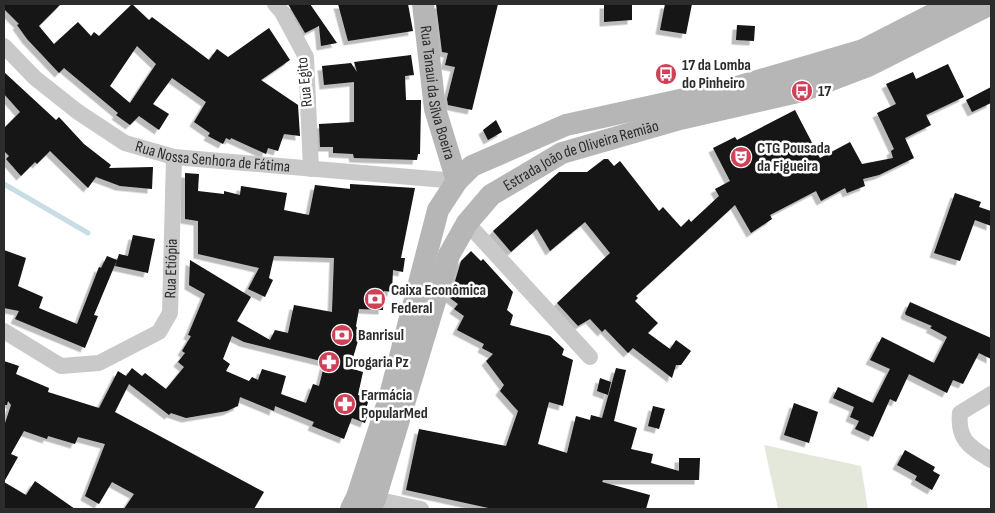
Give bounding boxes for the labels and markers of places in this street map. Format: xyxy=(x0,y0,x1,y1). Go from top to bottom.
place label: 17 da Lomba do Pinheiro xyxy=(682,56,751,93)
bus stop icon: 17 da Lomba do Pinheiro xyxy=(654,62,678,86)
bus stop icon: 17 xyxy=(790,79,814,103)
place label: 17 xyxy=(818,82,831,101)
place label: CTG Pousada da Figueira xyxy=(757,139,830,176)
theatre icon: CTG Pousada da Figueira xyxy=(729,145,753,169)
place label: Caixa Econômica Federal xyxy=(391,281,486,318)
bank icon: Caixa Econômica Federal xyxy=(363,287,387,311)
bank icon: Banrisul xyxy=(330,323,354,347)
place label: Banrisul xyxy=(358,326,404,345)
pharmacy icon: Drogaria Pz xyxy=(317,350,341,374)
place label: Drogaria Pz xyxy=(345,353,409,372)
place label: Farmácia PopularMed xyxy=(361,386,428,423)
pharmacy icon: Farmácia PopularMed xyxy=(333,392,357,416)

